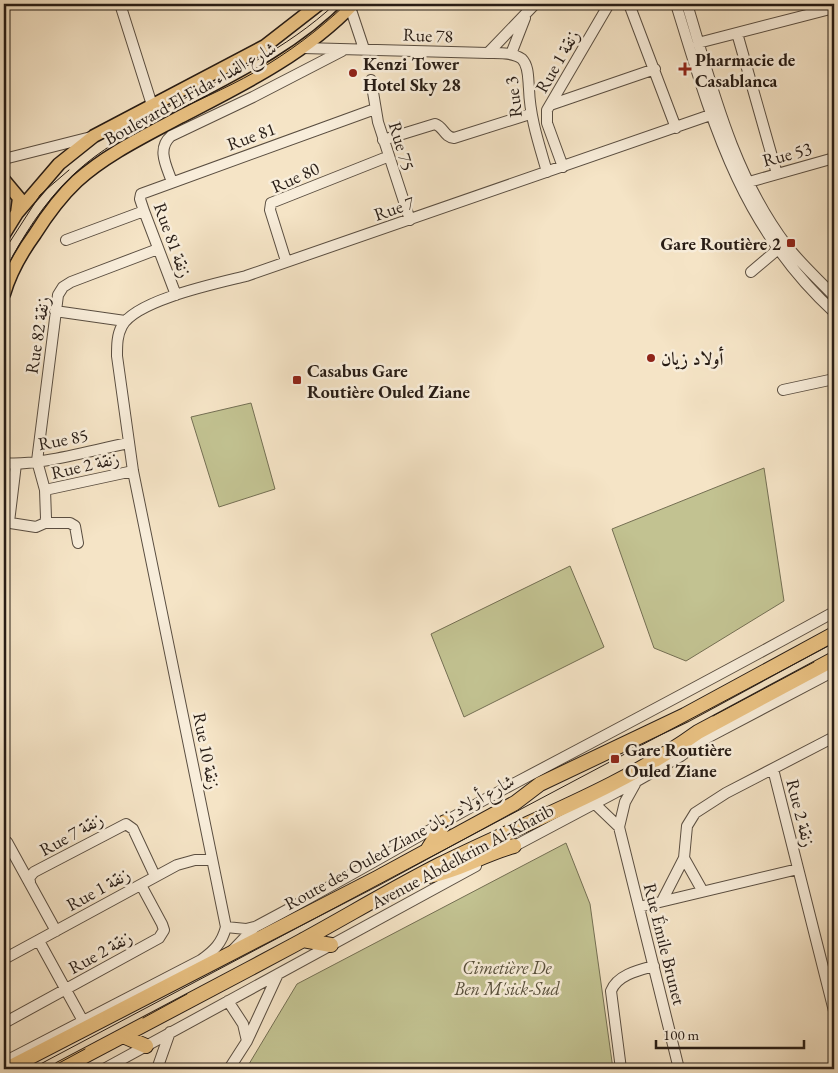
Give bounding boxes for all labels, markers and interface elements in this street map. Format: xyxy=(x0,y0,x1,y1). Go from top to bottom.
street label: Rue 78 xyxy=(402,23,454,47)
street label: Rue 1 زنقة xyxy=(530,25,584,97)
street label: Boulevard El Fida شارع الفداء xyxy=(100,36,282,153)
place label: Pharmacie de Casablanca xyxy=(695,48,796,92)
place label: Kenzi Tower Hotel Sky 28 xyxy=(363,52,461,96)
marker: Pharmacie de Casablanca xyxy=(679,63,691,75)
marker: Kenzi Tower Hotel Sky 28 xyxy=(347,67,359,79)
street label: Rue 3 xyxy=(499,75,527,119)
street label: Rue 81 xyxy=(223,117,279,155)
street label: Rue 75 xyxy=(384,119,420,173)
street label: Rue 53 xyxy=(760,136,814,172)
street label: Rue 80 xyxy=(267,156,323,198)
street label: Rue 7 xyxy=(371,190,418,226)
street label: Rue 81 زنقة xyxy=(149,199,197,281)
place label: Gare Routière 2 xyxy=(660,232,781,255)
marker: Gare Routière 2 xyxy=(785,237,797,249)
street label: Rue 82 زنقة xyxy=(20,295,54,375)
place label: أولاد زيان xyxy=(661,346,724,370)
marker: أولاد زيان xyxy=(645,352,657,364)
place label: Casabus Gare Routière Ouled Ziane xyxy=(307,359,470,403)
marker: Casabus Gare Routière Ouled Ziane xyxy=(291,374,303,386)
street label: Rue 85 xyxy=(36,423,90,455)
street label: Rue 2 زنقة xyxy=(49,446,121,484)
street label: Rue 10 زنقة xyxy=(188,710,226,792)
place label: Gare Routière Ouled Ziane xyxy=(625,738,732,782)
marker: Gare Routière Ouled Ziane xyxy=(609,753,621,765)
street label: Route des Ouled Ziane شارع أولاد زيان xyxy=(279,768,520,918)
street label: Rue 2 زنقة xyxy=(781,777,821,849)
street label: Avenue Abdelkrim Al-Khatib xyxy=(366,798,557,914)
street label: Rue 7 زنقة xyxy=(35,807,107,861)
street label: Rue 1 زنقة xyxy=(62,862,134,916)
street label: Rue Émile Brunet xyxy=(639,881,691,1008)
street label: Rue 2 زنقة xyxy=(64,925,136,979)
park label: Cimetière De Ben M'sick-Sud xyxy=(453,956,561,1000)
scale bar xyxy=(656,1018,803,1050)
text: 100 m xyxy=(663,1025,700,1044)

